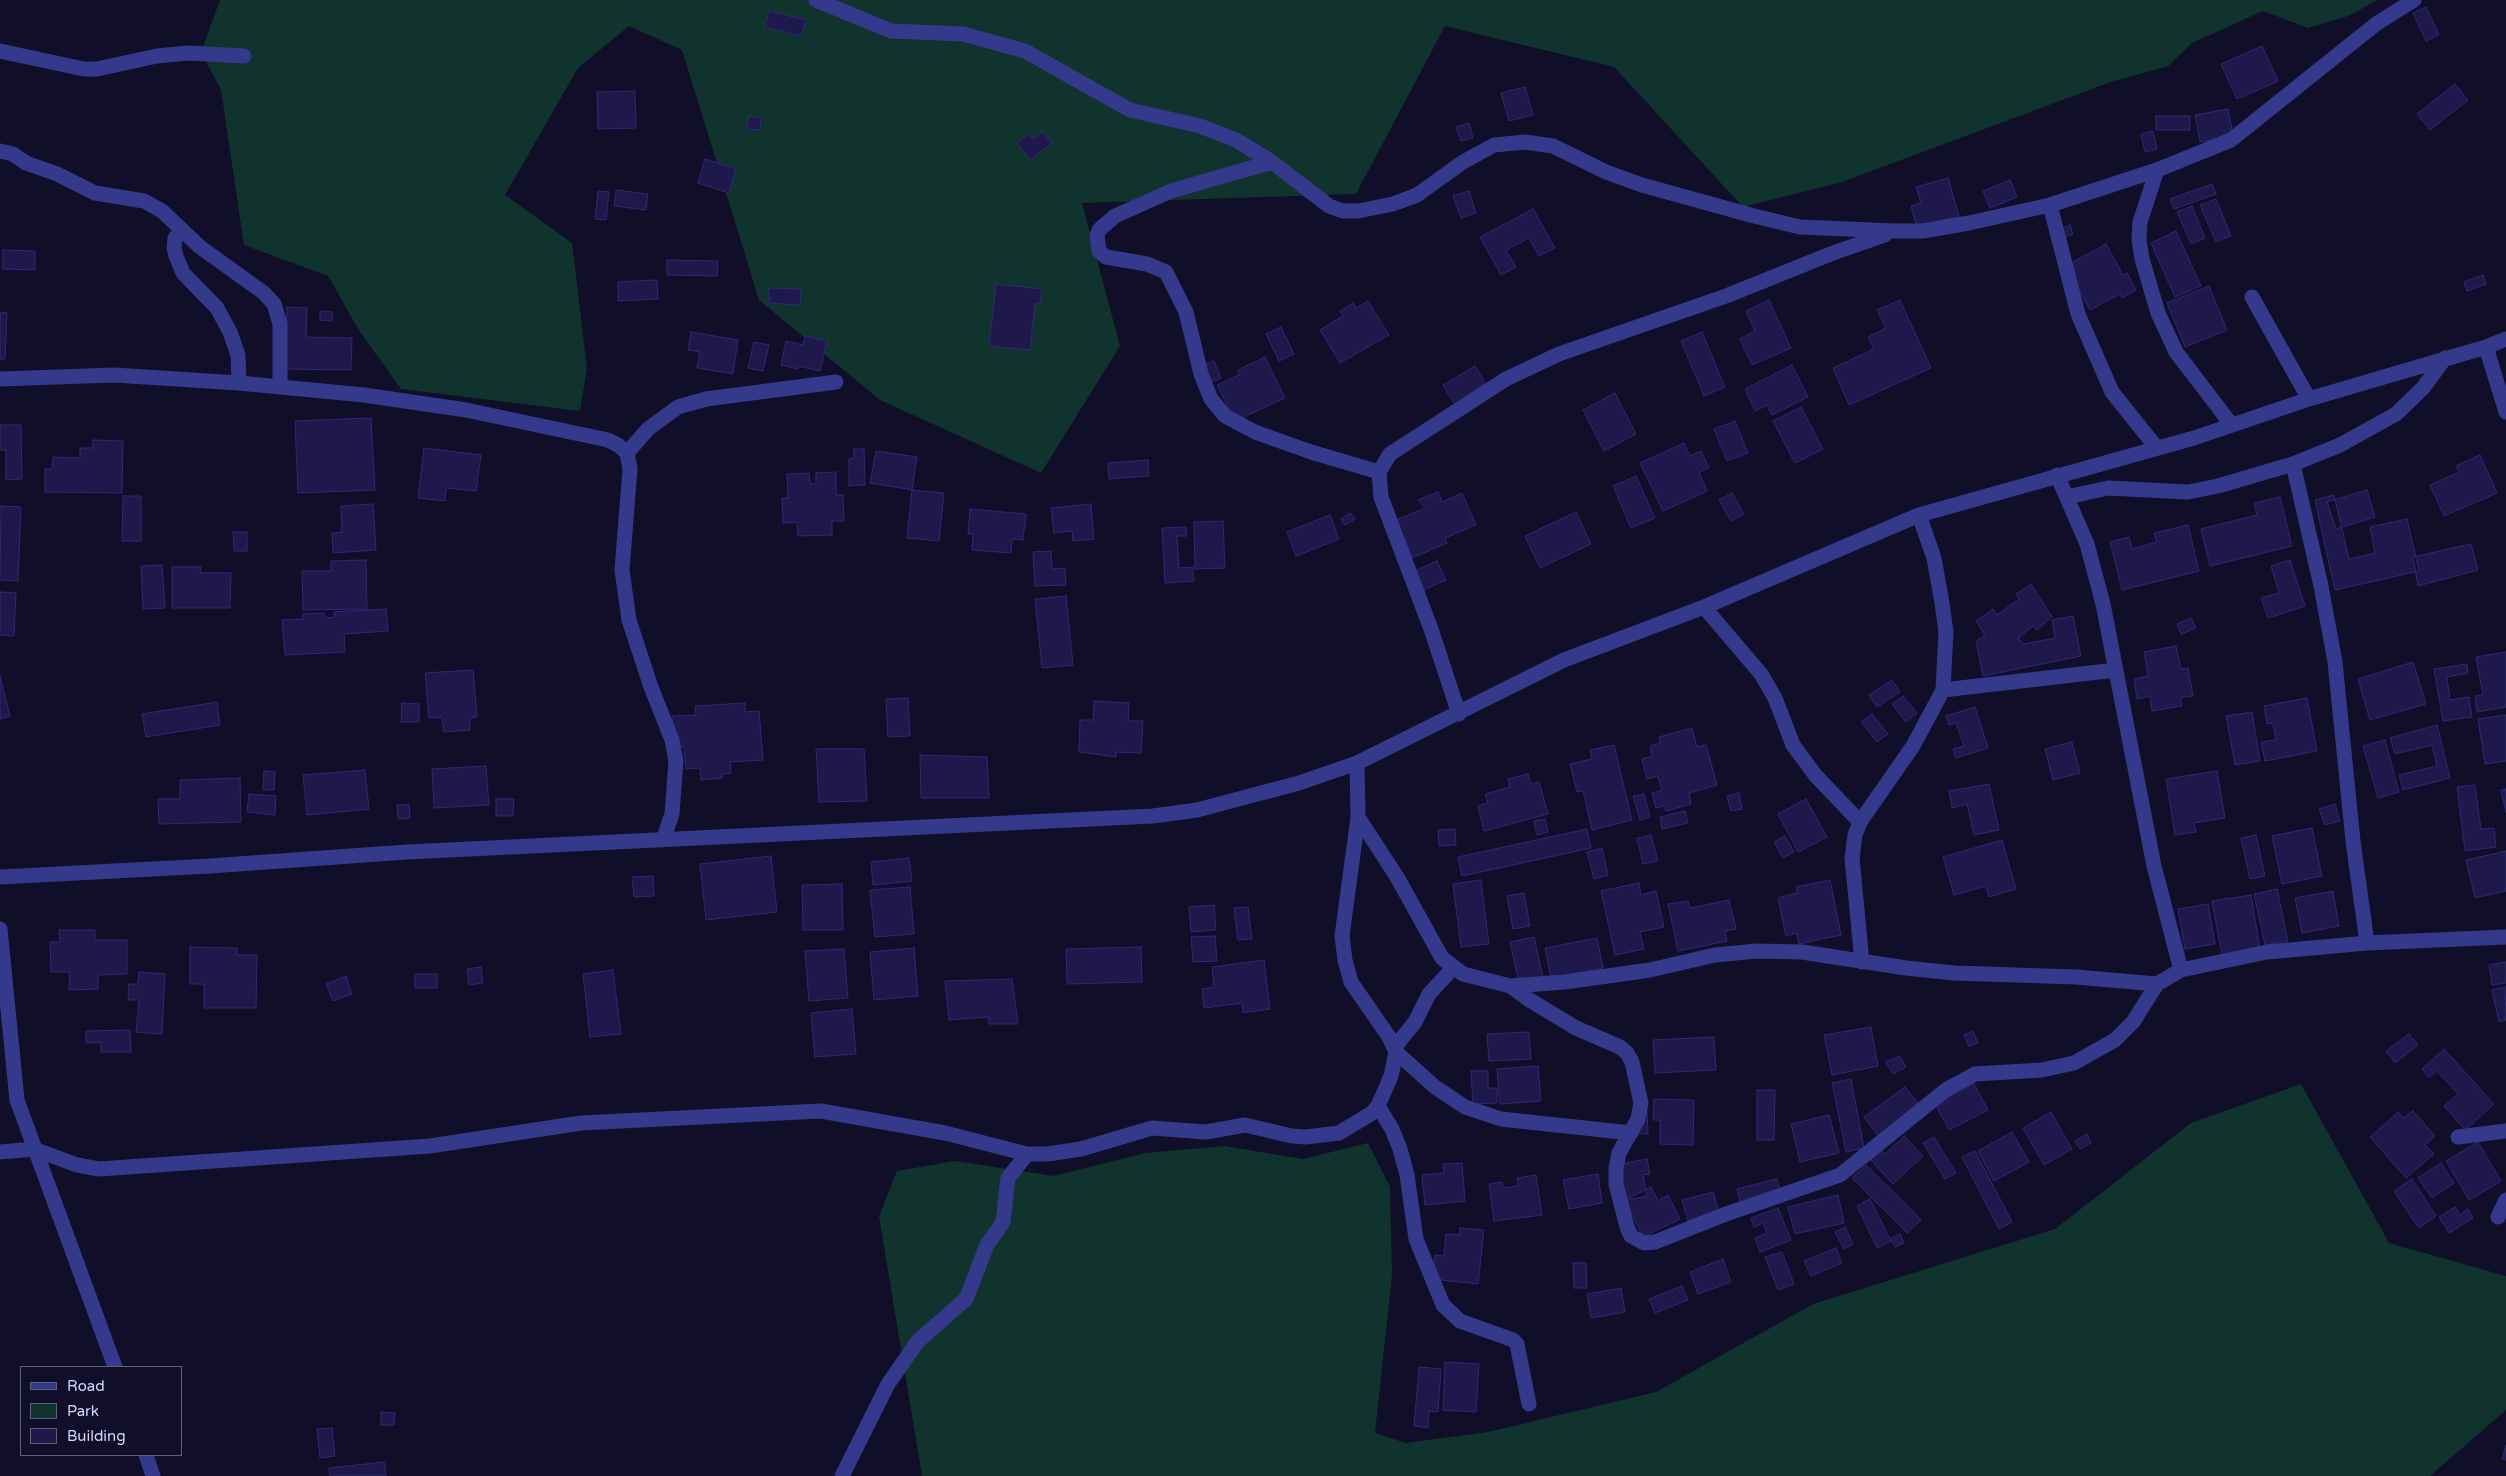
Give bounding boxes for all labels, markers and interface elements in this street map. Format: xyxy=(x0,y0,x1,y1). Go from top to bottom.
legend xyxy=(20,1366,182,1456)
text: Road xyxy=(67,1377,105,1395)
text: Park xyxy=(67,1402,99,1420)
text: Building xyxy=(67,1427,126,1445)

